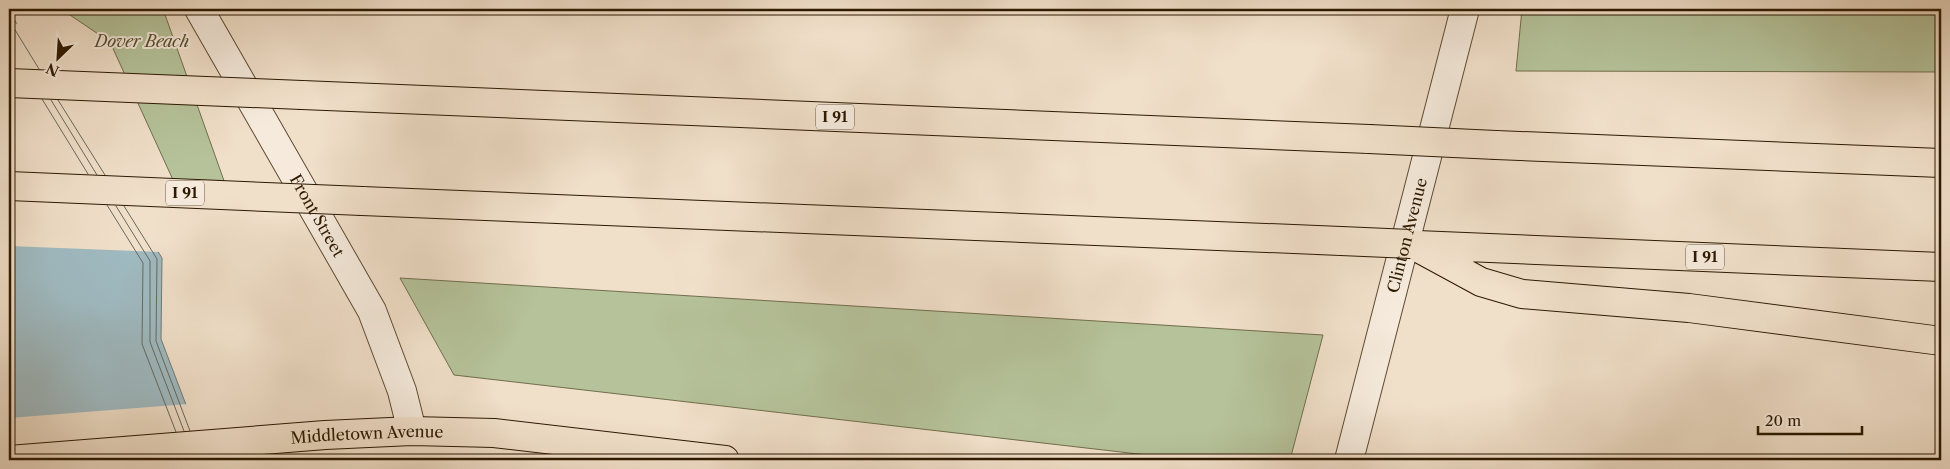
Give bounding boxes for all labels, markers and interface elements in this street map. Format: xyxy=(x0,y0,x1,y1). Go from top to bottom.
park label: Dover Beach xyxy=(93,31,189,51)
north arrow xyxy=(32,32,82,82)
text: N xyxy=(43,59,62,81)
road number: I 91 xyxy=(816,104,854,130)
street label: Front Street xyxy=(286,171,349,261)
street label: Clinton Avenue xyxy=(1382,176,1431,295)
road number: I 91 xyxy=(166,180,204,206)
road number: I 91 xyxy=(1686,244,1724,270)
scale bar xyxy=(1758,404,1861,436)
text: 20 m xyxy=(1765,411,1801,430)
street label: Middletown Avenue xyxy=(290,421,444,448)

